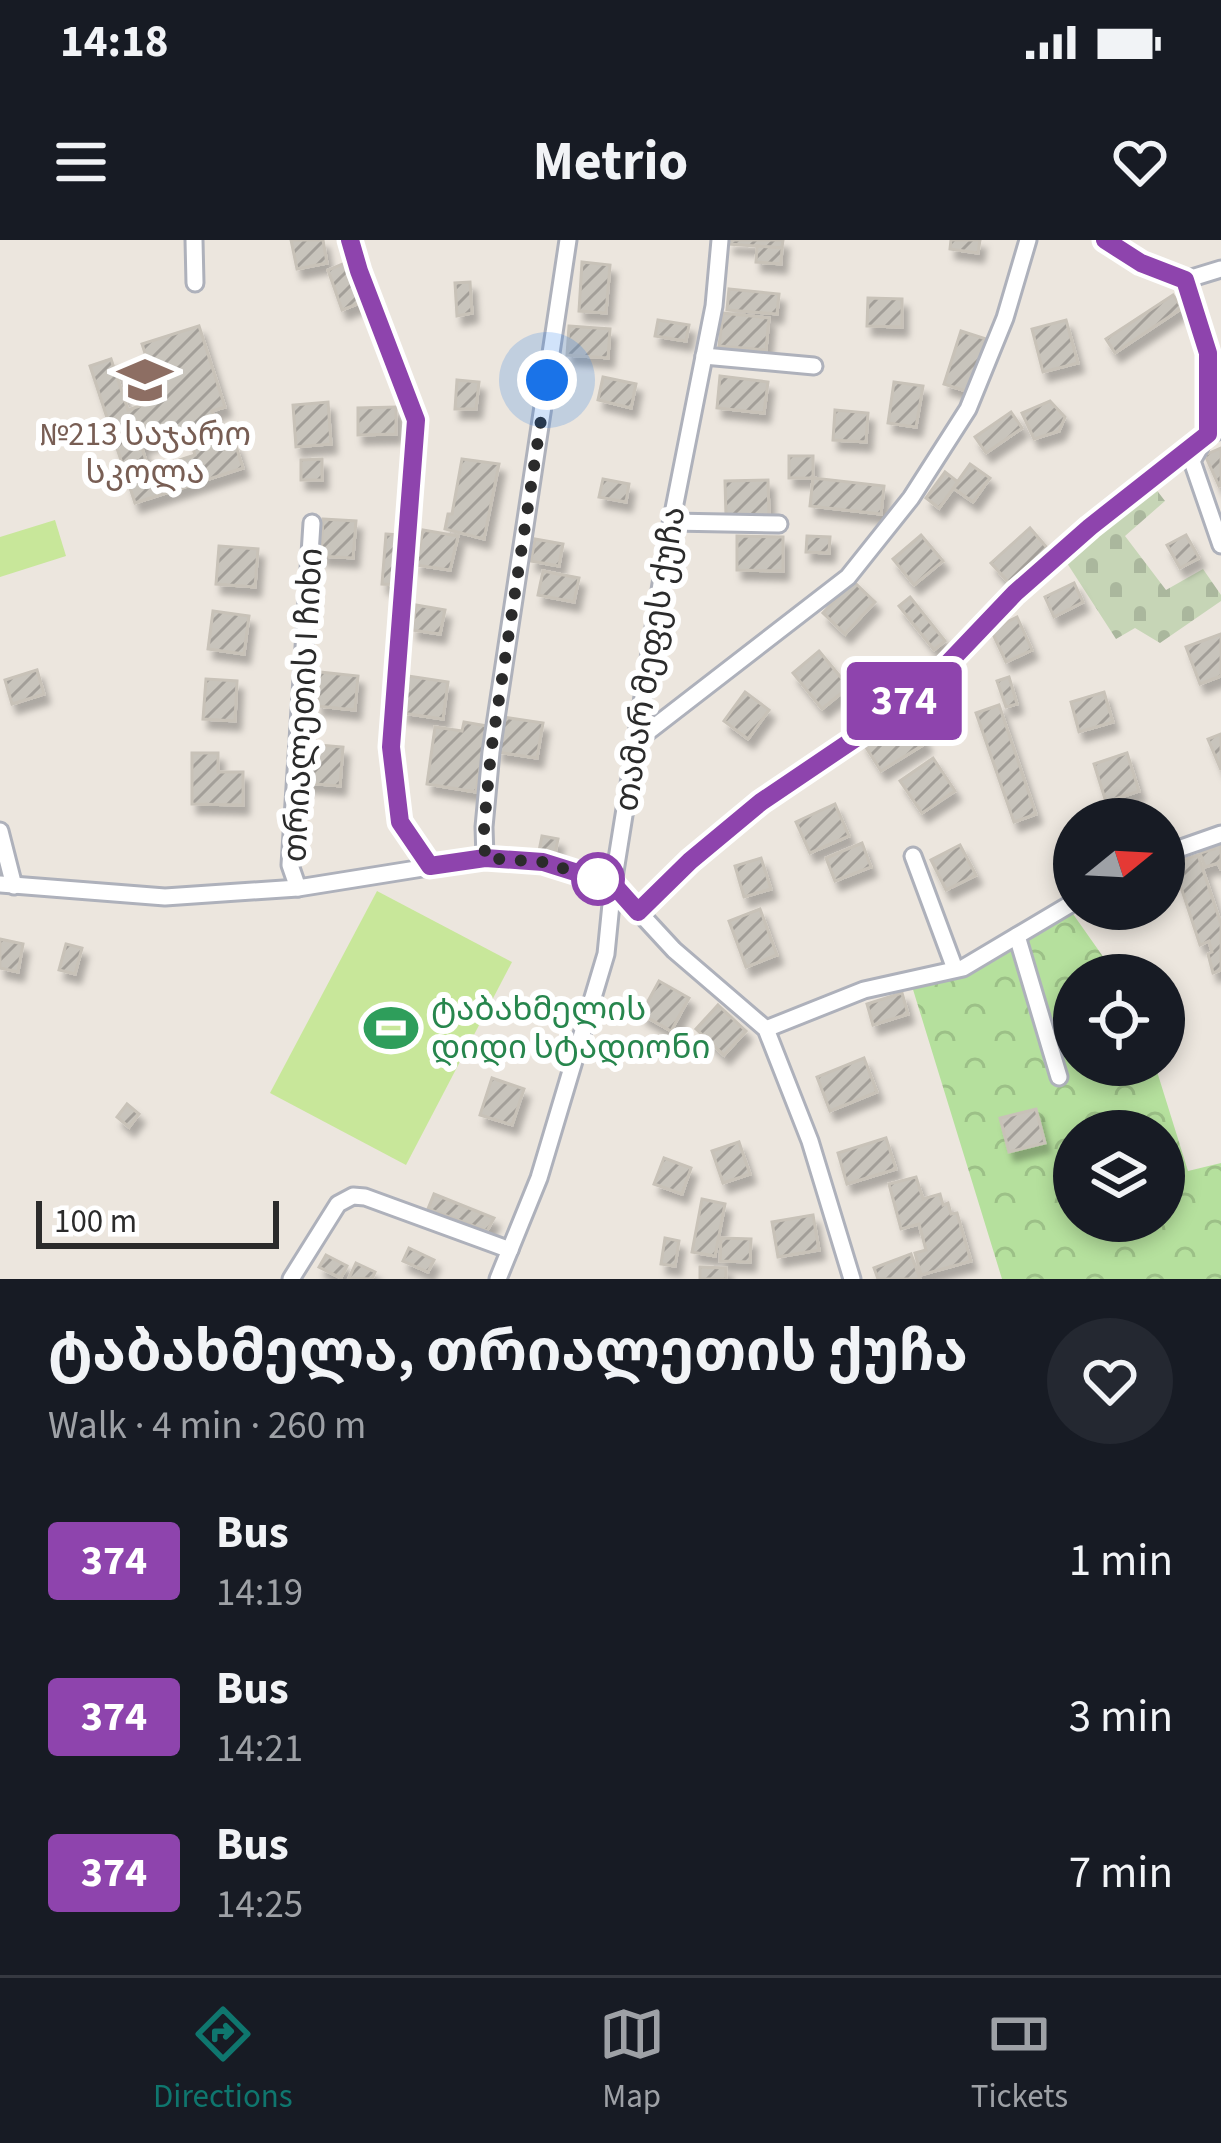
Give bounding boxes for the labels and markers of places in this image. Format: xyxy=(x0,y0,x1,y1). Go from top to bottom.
school or university icon: №213 საჯარო სკოლა xyxy=(116,351,174,409)
place label: №213 საჯარო სკოლა xyxy=(39,411,251,496)
unlabelled marker xyxy=(573,854,623,904)
place label: ტაბახმელის დიდი სტადიონი xyxy=(431,986,711,1071)
sports icon: ტაბახმელის დიდი სტადიონი xyxy=(362,999,420,1057)

